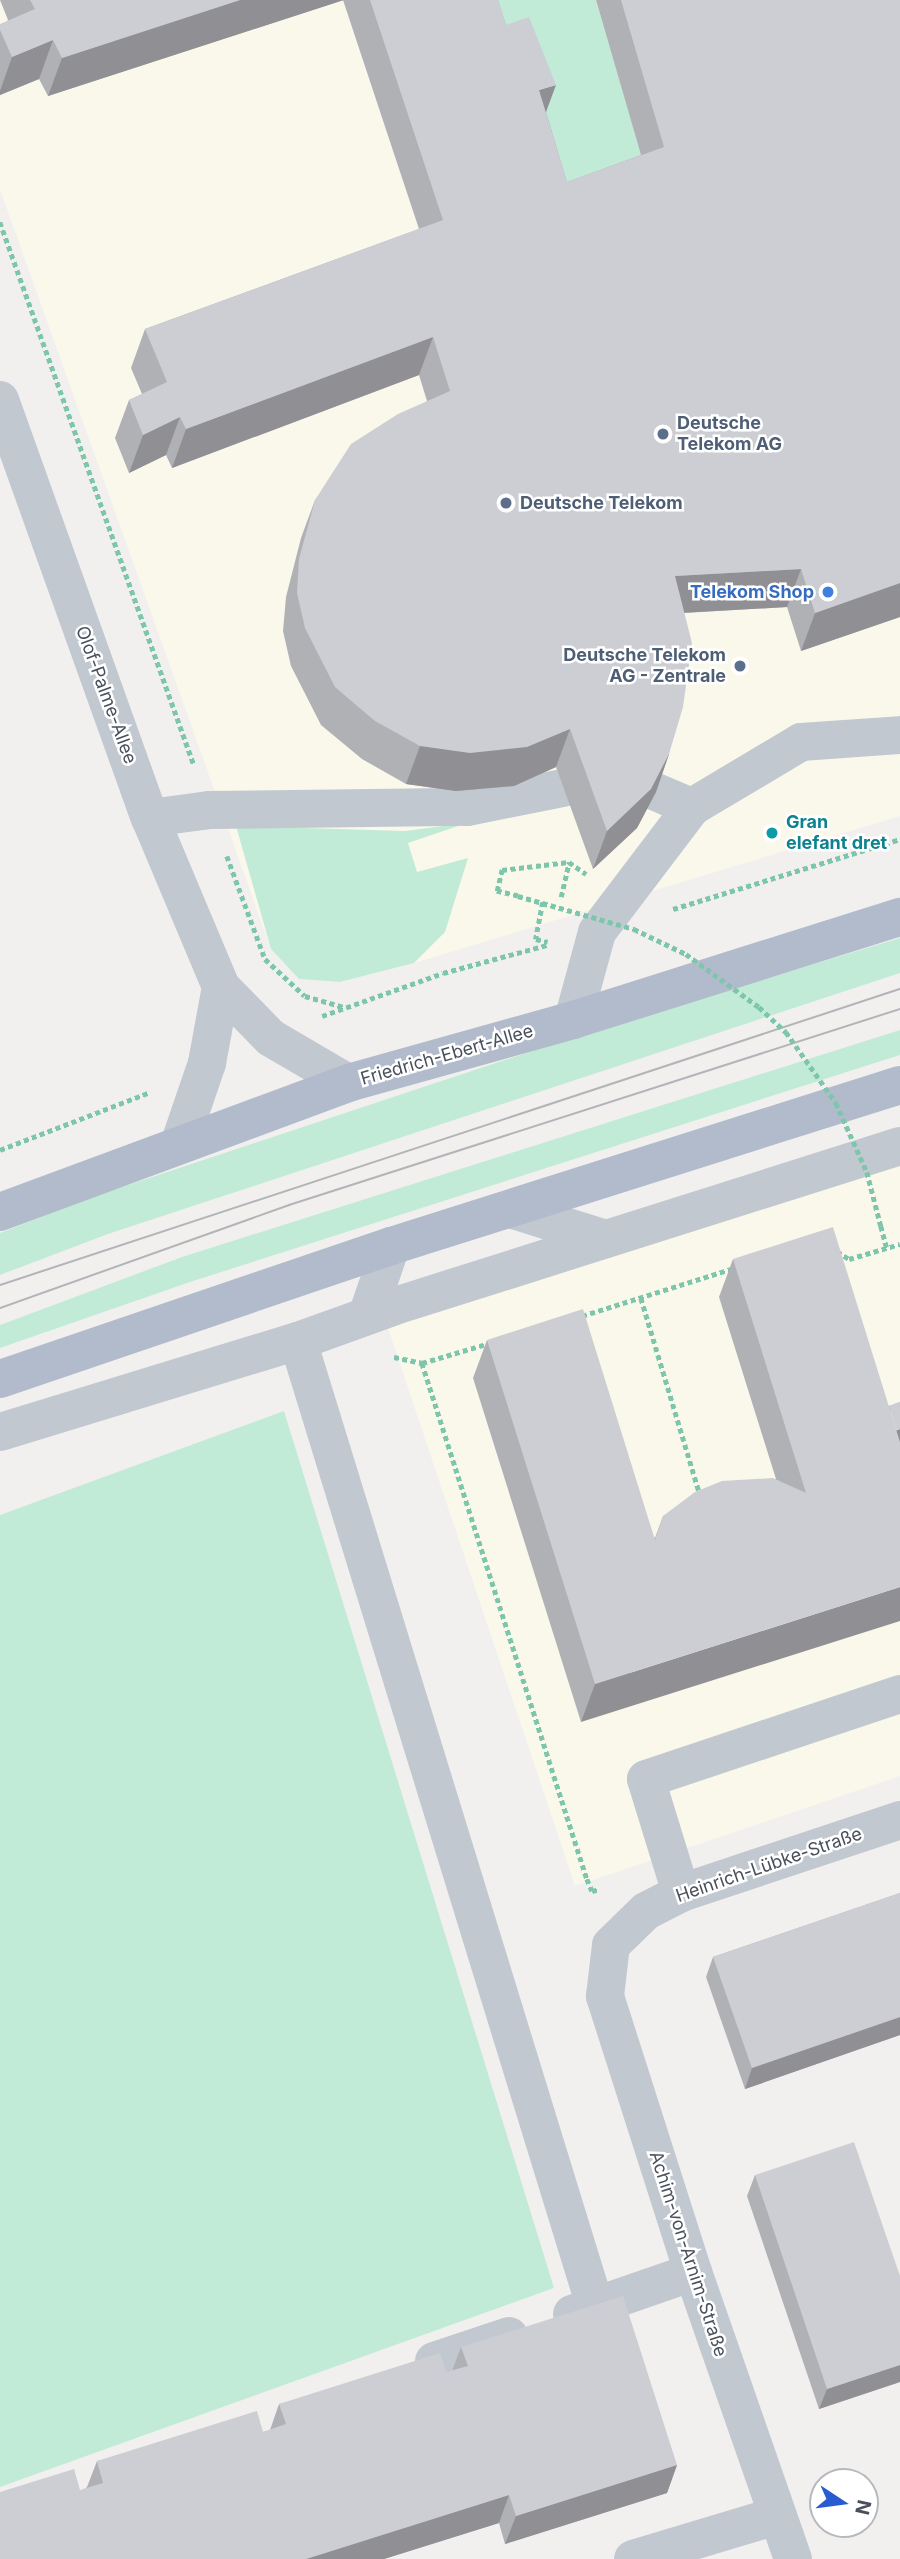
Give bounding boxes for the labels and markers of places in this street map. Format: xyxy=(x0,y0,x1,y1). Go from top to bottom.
place label: Deutsche Telekom AG xyxy=(677,413,782,456)
marker: Deutsche Telekom AG xyxy=(655,426,671,442)
place label: Deutsche Telekom xyxy=(520,492,683,514)
marker: Deutsche Telekom xyxy=(498,495,514,511)
place label: Telekom Shop xyxy=(690,581,814,603)
marker: Telekom Shop xyxy=(820,584,836,600)
place label: Deutsche Telekom AG - Zentrale xyxy=(563,645,726,688)
marker: Deutsche Telekom AG - Zentrale xyxy=(732,658,748,674)
place label: Gran elefant dret xyxy=(786,812,887,854)
marker: Gran elefant dret xyxy=(764,825,780,841)

